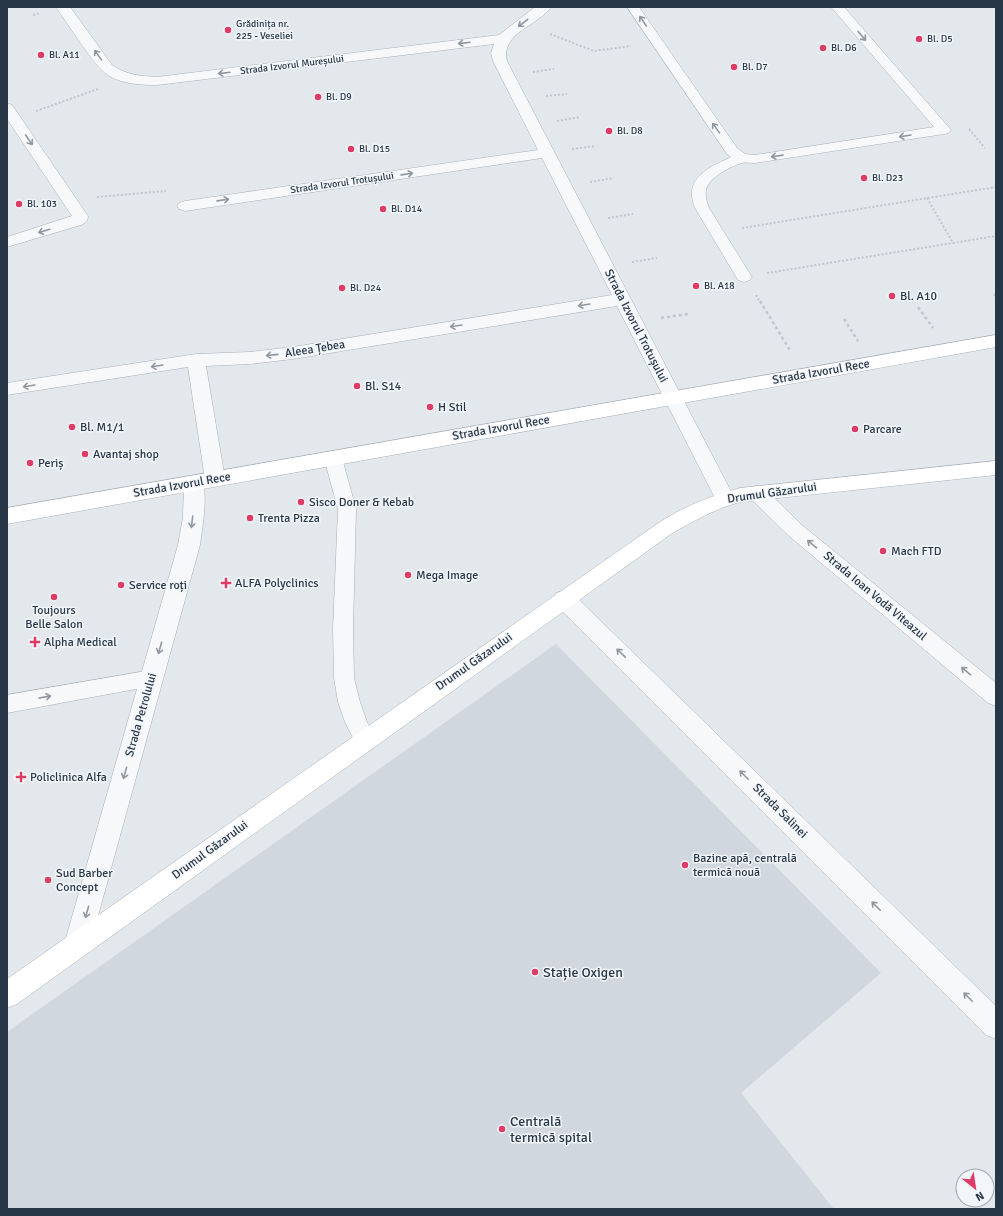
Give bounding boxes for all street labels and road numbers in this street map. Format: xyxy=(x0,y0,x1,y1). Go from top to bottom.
street label: Strada Izvorul Mureșului xyxy=(239,53,345,77)
street label: Strada Izvorul Trotușului xyxy=(289,170,395,196)
street label: Strada Izvorul Trotușului xyxy=(601,267,671,385)
street label: Aleea Țebea xyxy=(284,337,346,361)
street label: Strada Izvorul Rece xyxy=(771,356,871,388)
street label: Strada Izvorul Rece xyxy=(451,412,551,444)
street label: Strada Izvorul Rece xyxy=(132,469,232,501)
street label: Drumul Găzarului xyxy=(726,479,818,507)
street label: Strada Ioan Vodă Viteazul xyxy=(820,548,930,644)
street label: Drumul Găzarului xyxy=(433,630,515,694)
street label: Strada Petrolului xyxy=(122,671,160,759)
street label: Strada Salinei xyxy=(749,780,811,842)
street label: Drumul Găzarului xyxy=(169,817,251,883)

